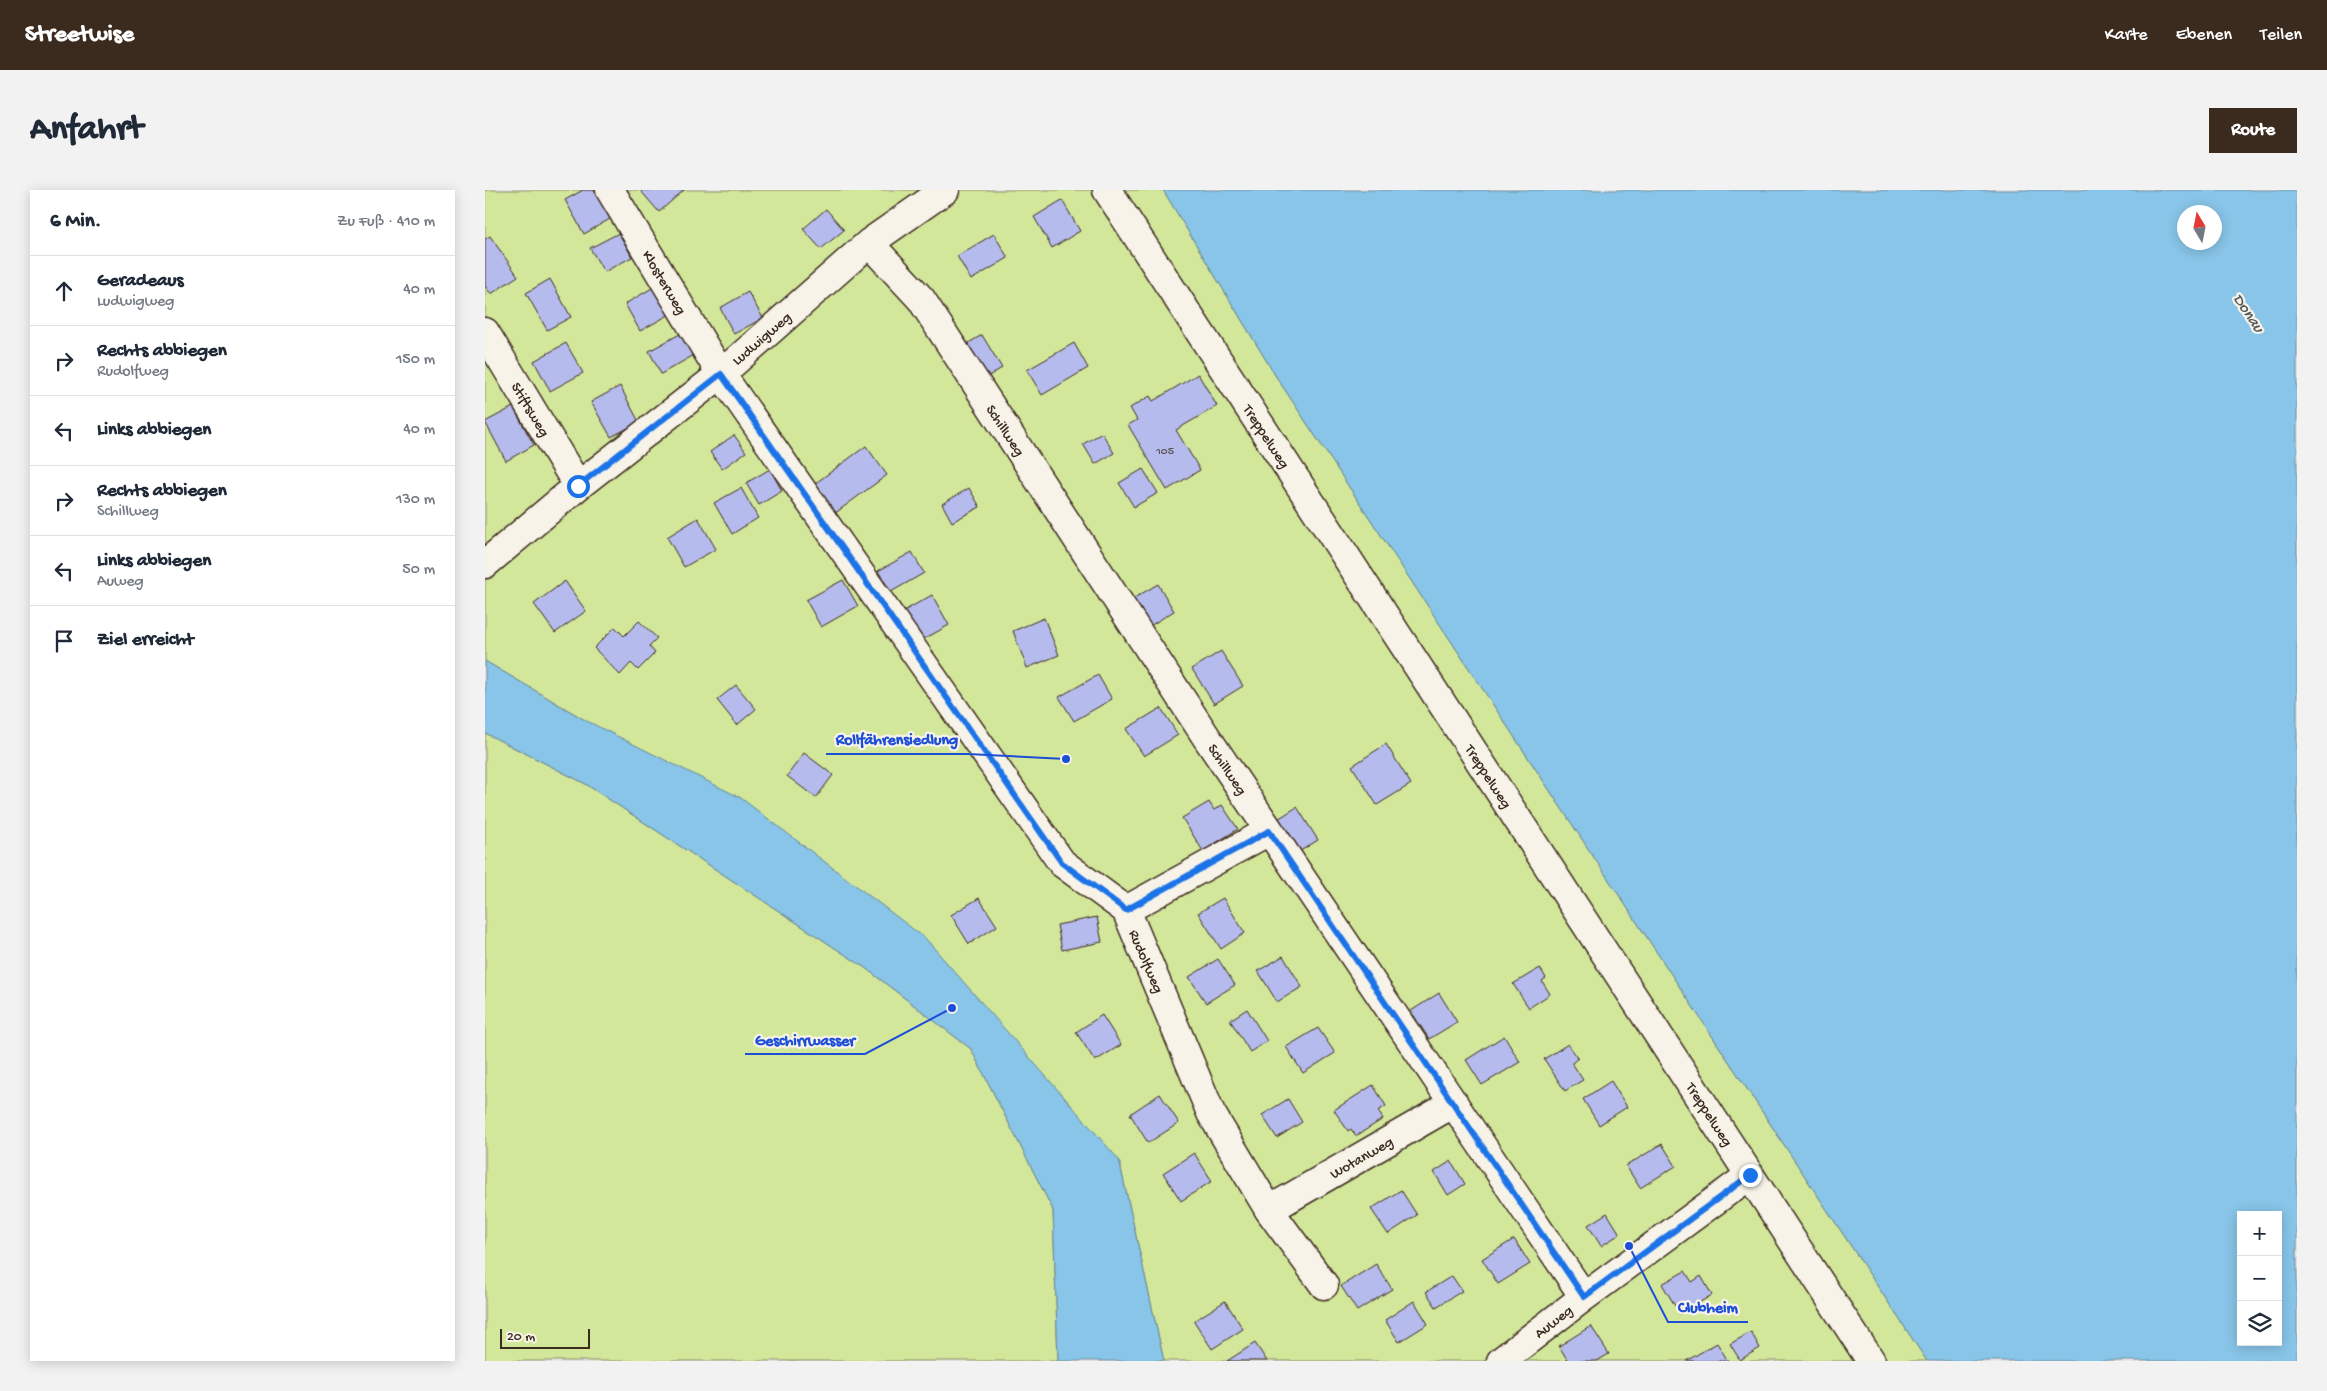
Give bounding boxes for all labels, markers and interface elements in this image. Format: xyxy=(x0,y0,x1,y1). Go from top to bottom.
text: Streetwise xyxy=(25,21,134,50)
text: Karte xyxy=(2105,25,2148,46)
text: Ebenen xyxy=(2176,25,2232,46)
text: Teilen xyxy=(2260,25,2302,46)
button: Route xyxy=(2209,108,2297,153)
text: Anfahrt xyxy=(30,110,143,151)
north arrow xyxy=(2177,205,2222,250)
text: 6 Min. xyxy=(50,210,101,235)
text: Zu Fuß · 410 m xyxy=(337,213,435,232)
street label: Klosterweg xyxy=(637,248,690,319)
text: Geradeaus xyxy=(97,270,183,293)
icon: ahead xyxy=(50,277,78,305)
text: 40 m xyxy=(403,281,435,300)
water label: Donau xyxy=(2227,291,2268,338)
text: Ludwigweg xyxy=(97,293,174,312)
street label: Ludwigweg xyxy=(729,309,796,370)
text: Rechts abbiegen xyxy=(97,340,227,363)
icon: right xyxy=(50,347,78,375)
text: 150 m xyxy=(396,351,435,370)
text: Rudolfweg xyxy=(97,363,169,382)
street label: Stiftsweg xyxy=(506,379,553,441)
street label: Treppelweg xyxy=(1237,401,1293,472)
street label: Schillweg xyxy=(981,402,1028,460)
icon: left xyxy=(50,417,78,445)
text: Links abbiegen xyxy=(97,419,211,442)
text: 40 m xyxy=(403,421,435,440)
house number: 105 xyxy=(1155,445,1174,459)
route start xyxy=(567,475,590,498)
text: Rechts abbiegen xyxy=(97,480,227,503)
icon: right xyxy=(50,487,78,515)
text: 130 m xyxy=(396,491,435,510)
text: Schillweg xyxy=(97,503,159,522)
text: Links abbiegen xyxy=(97,550,211,573)
icon: left xyxy=(50,557,78,585)
text: 50 m xyxy=(402,561,435,580)
text: Auweg xyxy=(97,573,144,592)
icon: arrive xyxy=(50,627,78,655)
text: Ziel erreicht xyxy=(97,629,194,652)
callout: Rollfährensiedlung xyxy=(826,723,968,754)
text: Rollfährensiedlung xyxy=(835,731,958,751)
street label: Schillweg xyxy=(1203,741,1250,799)
street label: Treppelweg xyxy=(1459,741,1515,812)
street label: Rudolfweg xyxy=(1124,927,1167,996)
callout: Geschirrwasser xyxy=(745,1023,865,1054)
text: Geschirrwasser xyxy=(755,1033,857,1052)
street label: Treppelweg xyxy=(1680,1079,1736,1150)
street label: Wotanweg xyxy=(1327,1133,1397,1184)
route end xyxy=(1739,1164,1762,1187)
map controls xyxy=(2237,1211,2282,1346)
button: + xyxy=(2237,1211,2282,1256)
button: − xyxy=(2237,1256,2282,1301)
callout: Clubheim xyxy=(1668,1291,1748,1322)
text: Clubheim xyxy=(1677,1300,1739,1319)
button: layers xyxy=(2237,1301,2282,1346)
street label: Auweg xyxy=(1531,1302,1577,1343)
scale bar xyxy=(500,1326,590,1349)
text: 20 m xyxy=(507,1329,535,1346)

